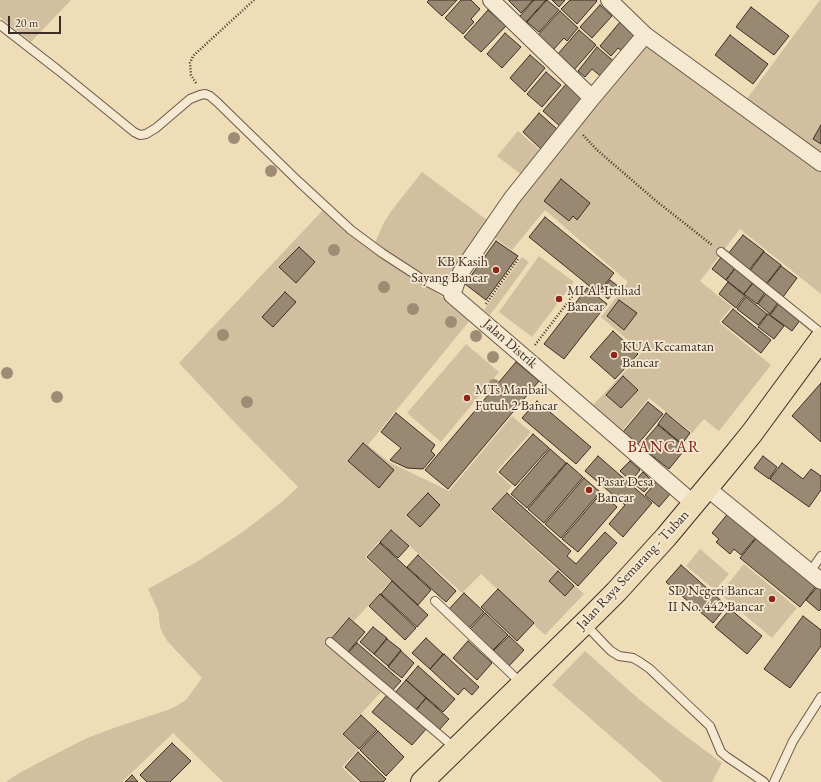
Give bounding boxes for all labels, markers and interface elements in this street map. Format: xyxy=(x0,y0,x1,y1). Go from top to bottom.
scale bar xyxy=(10,8,63,34)
text: 20 m xyxy=(15,15,38,31)
place label: KB Kasih Sayang Bancar xyxy=(411,254,488,286)
marker: KB Kasih Sayang Bancar xyxy=(491,265,501,275)
place label: MI Al-Ittihad Bancar xyxy=(567,283,641,316)
marker: MI Al-Ittihad Bancar xyxy=(554,294,564,304)
street label: Jalan Distrik xyxy=(479,316,541,372)
place label: KUA Kecamatan Bancar xyxy=(622,339,714,372)
marker: KUA Kecamatan Bancar xyxy=(609,350,619,360)
place label: MTs Manbail Futuh 2 Bancar xyxy=(475,382,558,414)
marker: MTs Manbail Futuh 2 Bancar xyxy=(462,393,472,403)
district label: BANCAR xyxy=(628,438,700,458)
place label: Pasar Desa Bancar xyxy=(597,474,653,506)
marker: Pasar Desa Bancar xyxy=(584,485,594,495)
street label: Jalan Raya Semarang - Tuban xyxy=(573,507,693,633)
place label: SD Negeri Bancar II No. 442 Bancar xyxy=(668,583,764,616)
marker: SD Negeri Bancar II No. 442 Bancar xyxy=(767,594,777,604)

